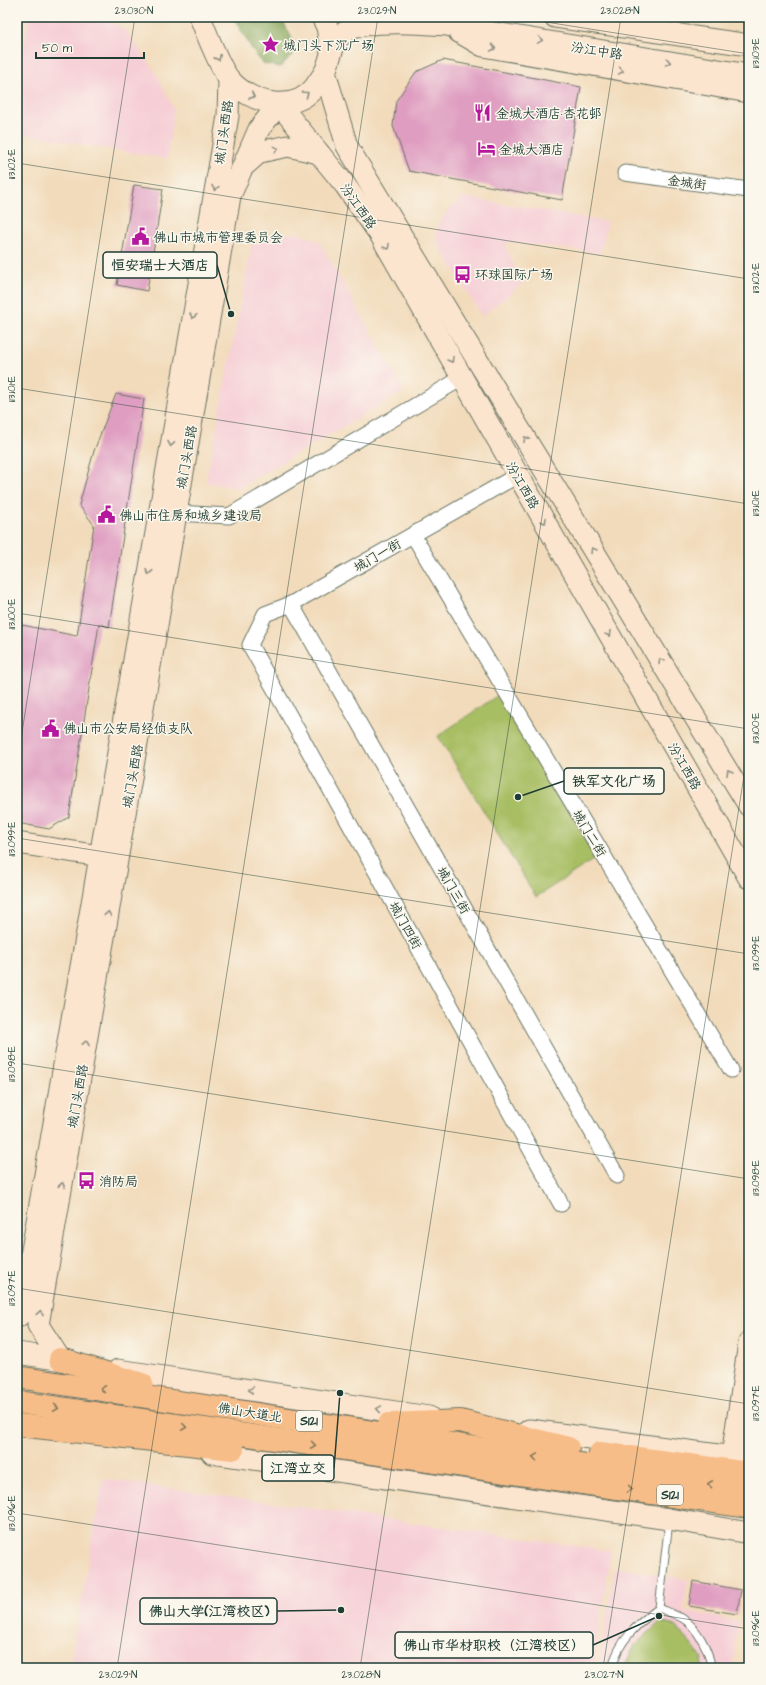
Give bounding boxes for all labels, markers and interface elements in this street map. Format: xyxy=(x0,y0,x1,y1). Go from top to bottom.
text: 23.030°N xyxy=(115,4,153,18)
text: 23.029°N xyxy=(358,4,396,18)
text: 23.028°N xyxy=(600,4,640,18)
scale bar xyxy=(36,34,144,60)
place icon: 城门头下沉广场 xyxy=(260,35,280,55)
one-way arrow xyxy=(537,36,543,44)
place label: 城门头下沉广场 xyxy=(283,37,374,55)
street label: 汾江中路 xyxy=(570,38,624,64)
text: 113.103°E xyxy=(749,38,763,68)
text: 50 m xyxy=(42,40,73,57)
one-way arrow xyxy=(490,43,496,52)
one-way arrow xyxy=(213,54,221,62)
one-way arrow xyxy=(665,57,671,66)
one-way arrow xyxy=(618,66,624,74)
one-way arrow xyxy=(248,91,255,99)
one-way arrow xyxy=(302,91,309,99)
street label: 城门头西路 xyxy=(211,99,237,166)
restaurant icon: 金城大酒店·杏花邨 xyxy=(473,103,493,123)
place label: 金城大酒店·杏花邨 xyxy=(496,105,602,123)
hotel icon: 金城大酒店 xyxy=(476,139,496,159)
place label: 金城大酒店 xyxy=(499,141,564,159)
one-way arrow xyxy=(273,145,279,153)
text: 113.102°E xyxy=(5,149,19,179)
street label: 金城街 xyxy=(666,171,707,195)
street label: 汾江西路 xyxy=(336,180,380,233)
one-way arrow xyxy=(211,185,220,191)
public building icon: 佛山市城市管理委员会 xyxy=(130,227,150,247)
place label: 佛山市城市管理委员会 xyxy=(153,229,283,247)
one-way arrow xyxy=(382,243,389,250)
callout: 恒安瑞士大酒店 xyxy=(103,252,217,278)
text: 恒安瑞士大酒店 xyxy=(111,256,209,276)
text: 113.102°E xyxy=(749,263,763,293)
bus stop icon: 环球国际广场 xyxy=(452,264,472,284)
place label: 环球国际广场 xyxy=(475,266,553,284)
one-way arrow xyxy=(189,313,198,319)
one-way arrow xyxy=(447,356,454,363)
text: 113.101°E xyxy=(5,376,19,402)
street label: 城门头西路 xyxy=(172,424,201,491)
one-way arrow xyxy=(523,436,530,443)
one-way arrow xyxy=(167,441,176,447)
street label: 汾江西路 xyxy=(501,458,543,513)
text: 113.101°E xyxy=(749,490,763,516)
public building icon: 佛山市住房和城乡建设局 xyxy=(96,505,116,525)
place label: 佛山市住房和城乡建设局 xyxy=(119,507,262,525)
one-way arrow xyxy=(539,517,547,524)
street label: 城门一街 xyxy=(350,535,405,577)
one-way arrow xyxy=(591,547,598,554)
one-way arrow xyxy=(145,569,153,575)
text: 113.100°E xyxy=(5,598,19,630)
one-way arrow xyxy=(604,630,611,637)
one-way arrow xyxy=(658,658,666,665)
text: 113.100°E xyxy=(749,712,763,744)
public building icon: 佛山市公安局经侦支队 xyxy=(40,718,60,738)
place label: 佛山市公安局经侦支队 xyxy=(63,720,193,738)
street label: 汾江西路 xyxy=(663,739,705,794)
street label: 城门头西路 xyxy=(118,743,147,810)
callout: 铁军文化广场 xyxy=(564,768,664,794)
one-way arrow xyxy=(726,769,733,776)
text: 铁军文化广场 xyxy=(572,772,656,792)
street label: 城门二街 xyxy=(568,807,610,860)
text: 113.099°E xyxy=(5,821,19,856)
street label: 城门三街 xyxy=(432,863,474,918)
street label: 城门四街 xyxy=(385,898,426,953)
one-way arrow xyxy=(103,911,112,918)
text: 113.099°E xyxy=(749,935,763,970)
one-way arrow xyxy=(82,1040,90,1046)
text: 113.098°E xyxy=(5,1046,19,1082)
street label: 城门头西路 xyxy=(63,1063,92,1130)
text: 113.098°E xyxy=(749,1160,763,1196)
bus stop icon: 消防局 xyxy=(76,1171,96,1191)
place label: 消防局 xyxy=(99,1173,138,1191)
one-way arrow xyxy=(57,1182,66,1188)
text: 113.097°E xyxy=(5,1270,19,1306)
one-way arrow xyxy=(36,1310,44,1316)
one-way arrow xyxy=(99,1385,106,1394)
text: 113.097°E xyxy=(749,1385,763,1421)
one-way arrow xyxy=(248,1386,254,1395)
street label: 佛山大道北 xyxy=(216,1399,283,1427)
one-way arrow xyxy=(52,1403,59,1412)
one-way arrow xyxy=(376,1405,383,1414)
road number: S121 xyxy=(296,1411,322,1431)
one-way arrow xyxy=(181,1422,187,1431)
one-way arrow xyxy=(310,1440,316,1449)
one-way arrow xyxy=(532,1453,538,1462)
callout: 江湾立交 xyxy=(262,1455,334,1481)
text: 江湾立交 xyxy=(270,1459,326,1479)
one-way arrow xyxy=(707,1480,713,1489)
one-way arrow xyxy=(627,1484,633,1493)
road number: S121 xyxy=(657,1485,683,1505)
text: 113.096°E xyxy=(5,1495,19,1531)
callout: 佛山大学(江湾校区) xyxy=(140,1598,277,1624)
text: 佛山大学(江湾校区) xyxy=(148,1602,270,1622)
text: 113.096°E xyxy=(749,1610,763,1646)
callout: 佛山市华材职校（江湾校区） xyxy=(395,1632,593,1658)
text: 佛山市华材职校（江湾校区） xyxy=(403,1636,585,1656)
text: 23.029°N xyxy=(99,1668,137,1682)
text: 23.028°N xyxy=(341,1668,381,1682)
text: 23.027°N xyxy=(585,1668,623,1682)

